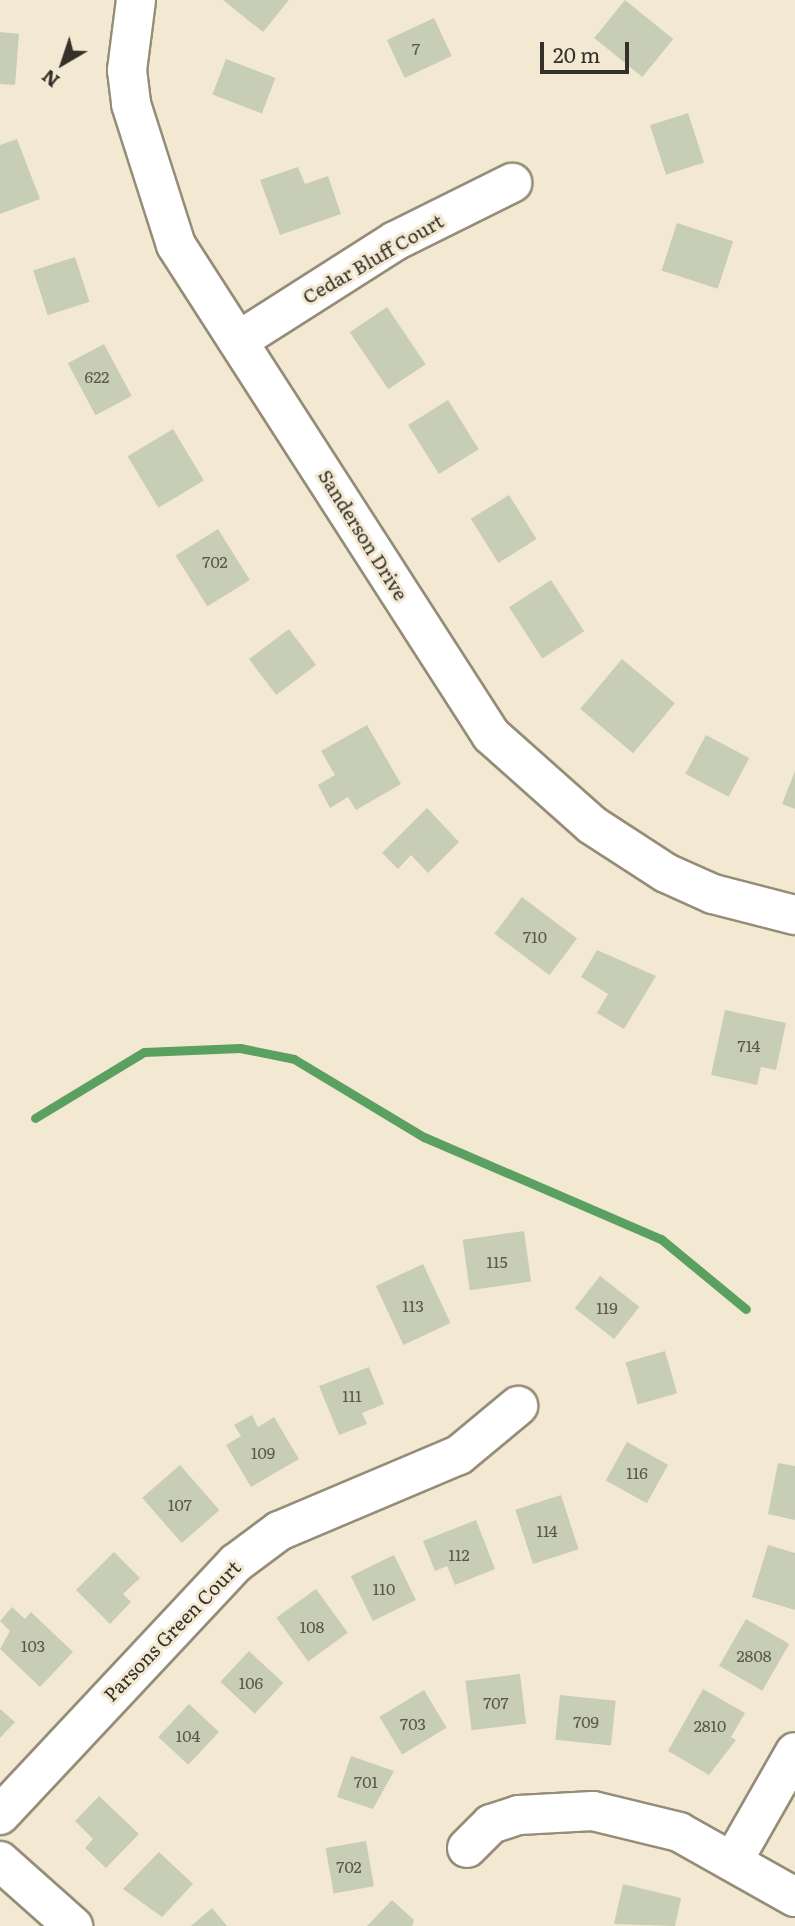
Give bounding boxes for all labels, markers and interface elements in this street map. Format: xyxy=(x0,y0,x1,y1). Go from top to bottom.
north arrow xyxy=(28,28,98,98)
scale bar xyxy=(543,28,632,72)
house number: 7 xyxy=(412,38,420,58)
text: 20 m xyxy=(553,38,600,69)
text: N xyxy=(35,63,65,95)
street label: Cedar Bluff Court xyxy=(299,209,447,309)
house number: 622 xyxy=(85,366,109,386)
street label: Sanderson Drive xyxy=(314,466,412,604)
house number: 702 xyxy=(202,551,228,571)
house number: 710 xyxy=(523,926,547,946)
house number: 714 xyxy=(738,1035,760,1055)
house number: 115 xyxy=(486,1251,508,1271)
house number: 113 xyxy=(402,1295,424,1315)
house number: 119 xyxy=(596,1297,618,1317)
house number: 111 xyxy=(342,1385,362,1405)
house number: 109 xyxy=(251,1442,275,1462)
house number: 116 xyxy=(626,1462,648,1482)
house number: 107 xyxy=(168,1494,192,1514)
house number: 114 xyxy=(536,1520,558,1540)
house number: 112 xyxy=(448,1544,470,1564)
street label: Parsons Green Court xyxy=(99,1556,245,1706)
house number: 110 xyxy=(373,1578,395,1598)
house number: 108 xyxy=(300,1616,324,1636)
house number: 103 xyxy=(21,1635,45,1655)
house number: 2808 xyxy=(737,1645,771,1665)
house number: 106 xyxy=(239,1672,263,1692)
house number: 707 xyxy=(483,1692,509,1712)
house number: 709 xyxy=(573,1711,599,1731)
house number: 703 xyxy=(400,1713,426,1733)
house number: 2810 xyxy=(694,1715,726,1735)
house number: 104 xyxy=(176,1725,200,1745)
house number: 701 xyxy=(354,1771,378,1791)
house number: 702 xyxy=(336,1856,362,1876)

